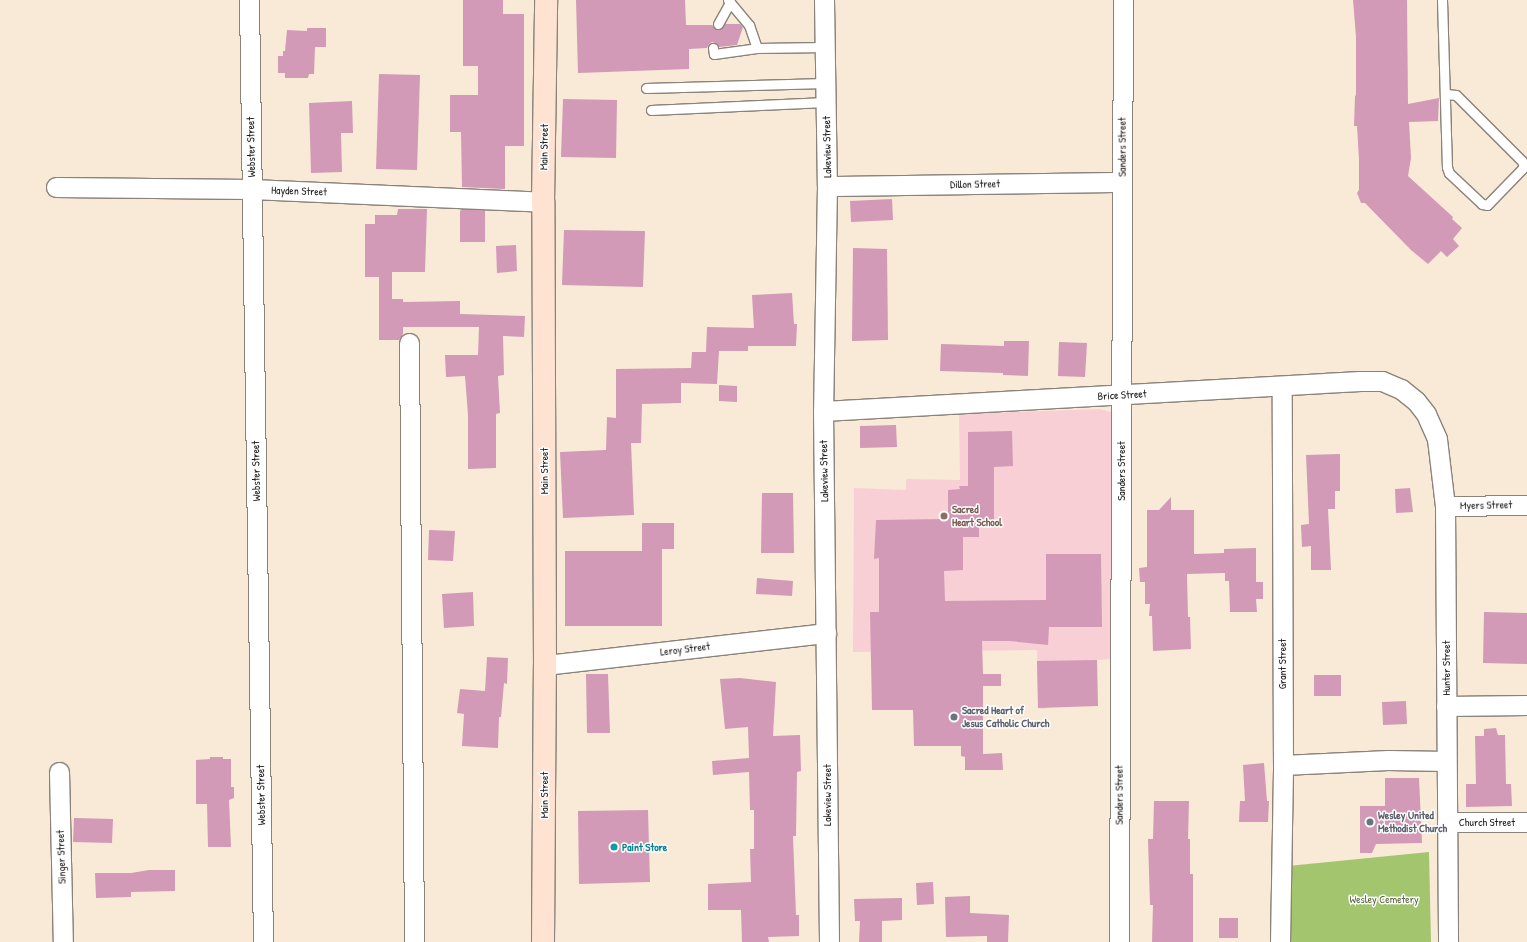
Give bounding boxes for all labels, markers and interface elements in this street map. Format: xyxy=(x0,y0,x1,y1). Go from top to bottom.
street label: Lakeview Street xyxy=(820,116,834,178)
street label: Webster Street xyxy=(244,117,258,177)
street label: Sanders Street xyxy=(1115,117,1129,177)
street label: Main Street xyxy=(537,124,551,170)
street label: Dillon Street xyxy=(950,177,1000,191)
street label: Hayden Street xyxy=(271,183,327,199)
street label: Brice Street xyxy=(1097,387,1147,403)
street label: Lakeview Street xyxy=(817,440,831,502)
street label: Webster Street xyxy=(249,441,263,501)
street label: Sanders Street xyxy=(1114,441,1128,501)
street label: Main Street xyxy=(537,448,551,494)
street label: Myers Street xyxy=(1460,498,1512,512)
place label: Sacred Heart School xyxy=(952,503,1002,529)
marker: Sacred Heart School xyxy=(939,511,949,521)
street label: Leroy Street xyxy=(659,639,711,659)
street label: Grant Street xyxy=(1275,639,1289,689)
street label: Hunter Street xyxy=(1439,640,1453,696)
place label: Sacred Heart of Jesus Catholic Church xyxy=(962,704,1049,730)
marker: Sacred Heart of Jesus Catholic Church xyxy=(949,712,959,722)
street label: Lakeview Street xyxy=(820,764,834,826)
street label: Webster Street xyxy=(254,765,268,825)
street label: Sanders Street xyxy=(1112,765,1126,825)
street label: Main Street xyxy=(537,772,551,818)
place label: Wesley United Methodist Church xyxy=(1378,809,1447,835)
street label: Church Street xyxy=(1459,815,1515,829)
marker: Wesley United Methodist Church xyxy=(1365,817,1375,827)
street label: Singer Street xyxy=(53,830,69,884)
place label: Paint Store xyxy=(622,840,667,854)
marker: Paint Store xyxy=(609,842,619,852)
park label: Wesley Cemetery xyxy=(1349,892,1419,906)

